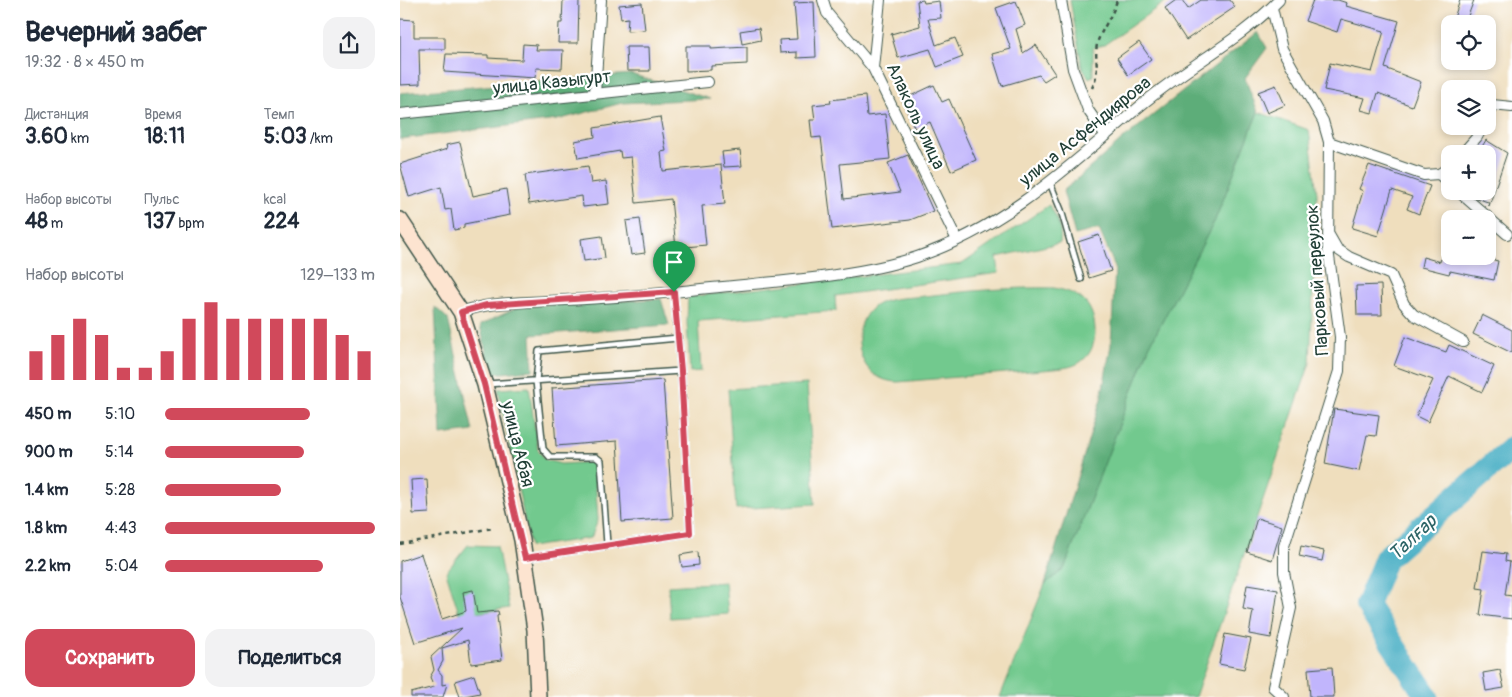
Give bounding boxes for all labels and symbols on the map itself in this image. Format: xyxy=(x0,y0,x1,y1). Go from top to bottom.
street label: Алаколь улица xyxy=(881,59,950,173)
street label: улица Казыгурт xyxy=(491,65,612,100)
street label: улица Асфендиярова xyxy=(1014,71,1156,192)
street label: Парковый переулок xyxy=(1301,204,1334,356)
pin xyxy=(653,241,695,292)
street label: улица Абая xyxy=(496,398,539,489)
water label: Талғар xyxy=(1384,509,1442,566)

